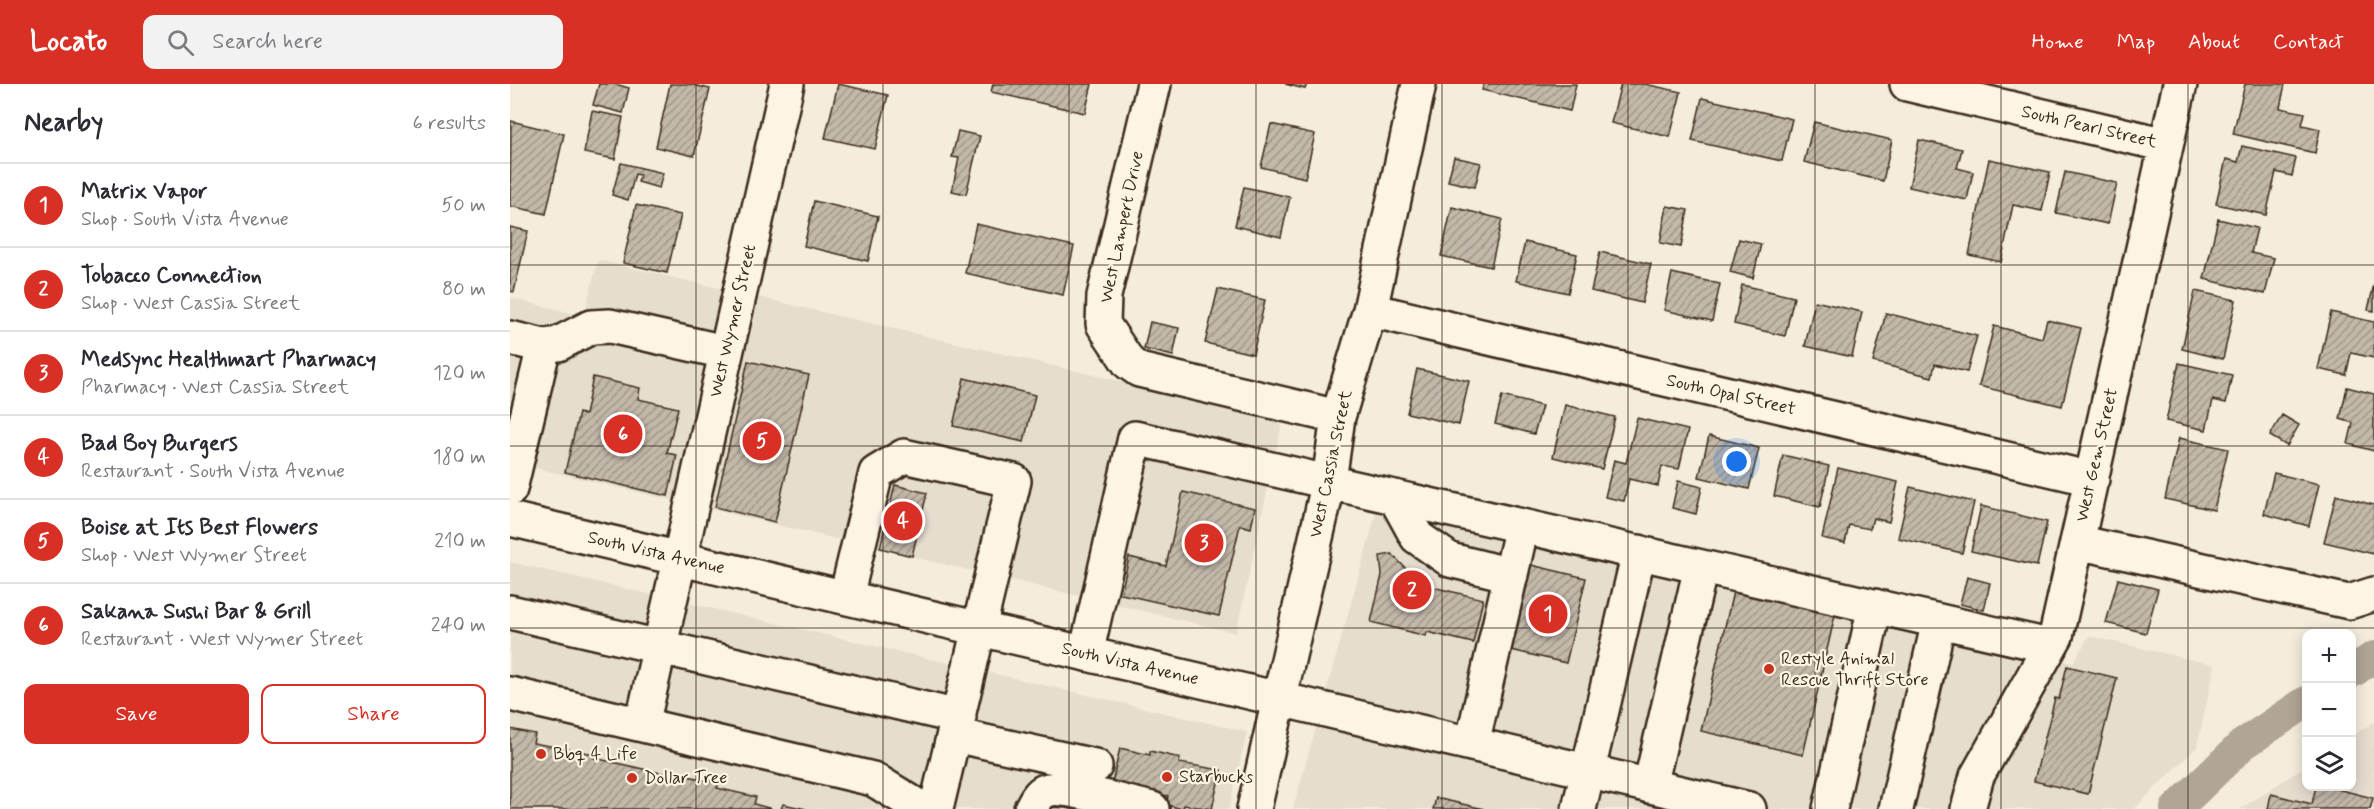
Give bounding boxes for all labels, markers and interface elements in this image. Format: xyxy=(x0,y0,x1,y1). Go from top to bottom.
search box xyxy=(143,15,563,69)
text: Locato xyxy=(30,24,107,61)
icon: search xyxy=(164,26,197,59)
text: Search here xyxy=(212,28,323,56)
text: Home xyxy=(2032,28,2084,56)
text: Map xyxy=(2117,28,2155,56)
text: About xyxy=(2188,28,2240,56)
text: Contact xyxy=(2273,28,2344,56)
street label: South Pearl Street xyxy=(2019,100,2159,154)
text: Nearby xyxy=(24,106,103,140)
text: 6 results xyxy=(413,110,486,137)
street label: West Lampert Drive xyxy=(1094,149,1150,305)
text: Matrix Vapor xyxy=(81,178,207,206)
text: 1 xyxy=(39,192,48,219)
text: 50 m xyxy=(441,192,486,219)
text: Shop · South Vista Avenue xyxy=(81,206,289,233)
street label: West Wymer Street xyxy=(704,242,762,400)
text: Tobacco Connection xyxy=(81,262,262,290)
text: 2 xyxy=(39,276,48,303)
text: 80 m xyxy=(442,276,486,303)
text: Shop · West Cassia Street xyxy=(81,290,300,317)
text: Medsync Healthmart Pharmacy xyxy=(81,346,376,374)
text: 3 xyxy=(39,360,48,387)
text: 120 m xyxy=(433,360,486,387)
street label: South Opal Street xyxy=(1664,368,1798,422)
text: Pharmacy · West Cassia Street xyxy=(81,374,349,401)
street label: West Gem Street xyxy=(2070,386,2124,524)
street label: West Cassia Street xyxy=(1304,388,1358,540)
pin: 6 xyxy=(604,412,642,456)
pin: 5 xyxy=(742,418,782,464)
text: Bad Boy Burgers xyxy=(81,430,238,458)
text: 4 xyxy=(38,444,49,471)
text: 180 m xyxy=(433,444,486,471)
your location xyxy=(1722,447,1751,476)
text: Restaurant · South Vista Avenue xyxy=(81,458,345,485)
pin: 4 xyxy=(884,498,922,544)
text: Boise at Its Best Flowers xyxy=(81,514,318,542)
pin: 3 xyxy=(1184,520,1224,566)
street label: South Vista Avenue xyxy=(585,526,727,580)
text: 5 xyxy=(38,528,50,555)
text: 210 m xyxy=(434,528,486,555)
text: Shop · West Wymer Street xyxy=(81,542,307,569)
pin: 2 xyxy=(1392,568,1432,612)
pin: 1 xyxy=(1528,592,1568,636)
text: Sakana Sushi Bar & Grill xyxy=(81,598,311,626)
text: 6 xyxy=(38,612,49,639)
text: 240 m xyxy=(431,612,486,639)
text: Restaurant · West Wymer Street xyxy=(81,626,363,653)
map controls xyxy=(2302,629,2356,791)
button: + xyxy=(2302,629,2356,683)
street label: South Vista Avenue xyxy=(1059,637,1201,691)
place label: Restyle Animal Rescue Thrift Store xyxy=(1781,647,1929,692)
marker: Restyle Animal Rescue Thrift Store xyxy=(1762,662,1776,676)
button: − xyxy=(2302,683,2356,737)
button: Save xyxy=(24,684,249,744)
button: Share xyxy=(261,684,486,744)
button: layers xyxy=(2302,737,2356,791)
place label: Bbq 4 Life xyxy=(553,742,637,766)
marker: Bbq 4 Life xyxy=(534,747,548,761)
place label: Starbucks xyxy=(1179,765,1253,789)
place label: Dollar Tree xyxy=(644,766,727,790)
marker: Starbucks xyxy=(1160,770,1174,784)
marker: Dollar Tree xyxy=(625,771,639,785)

